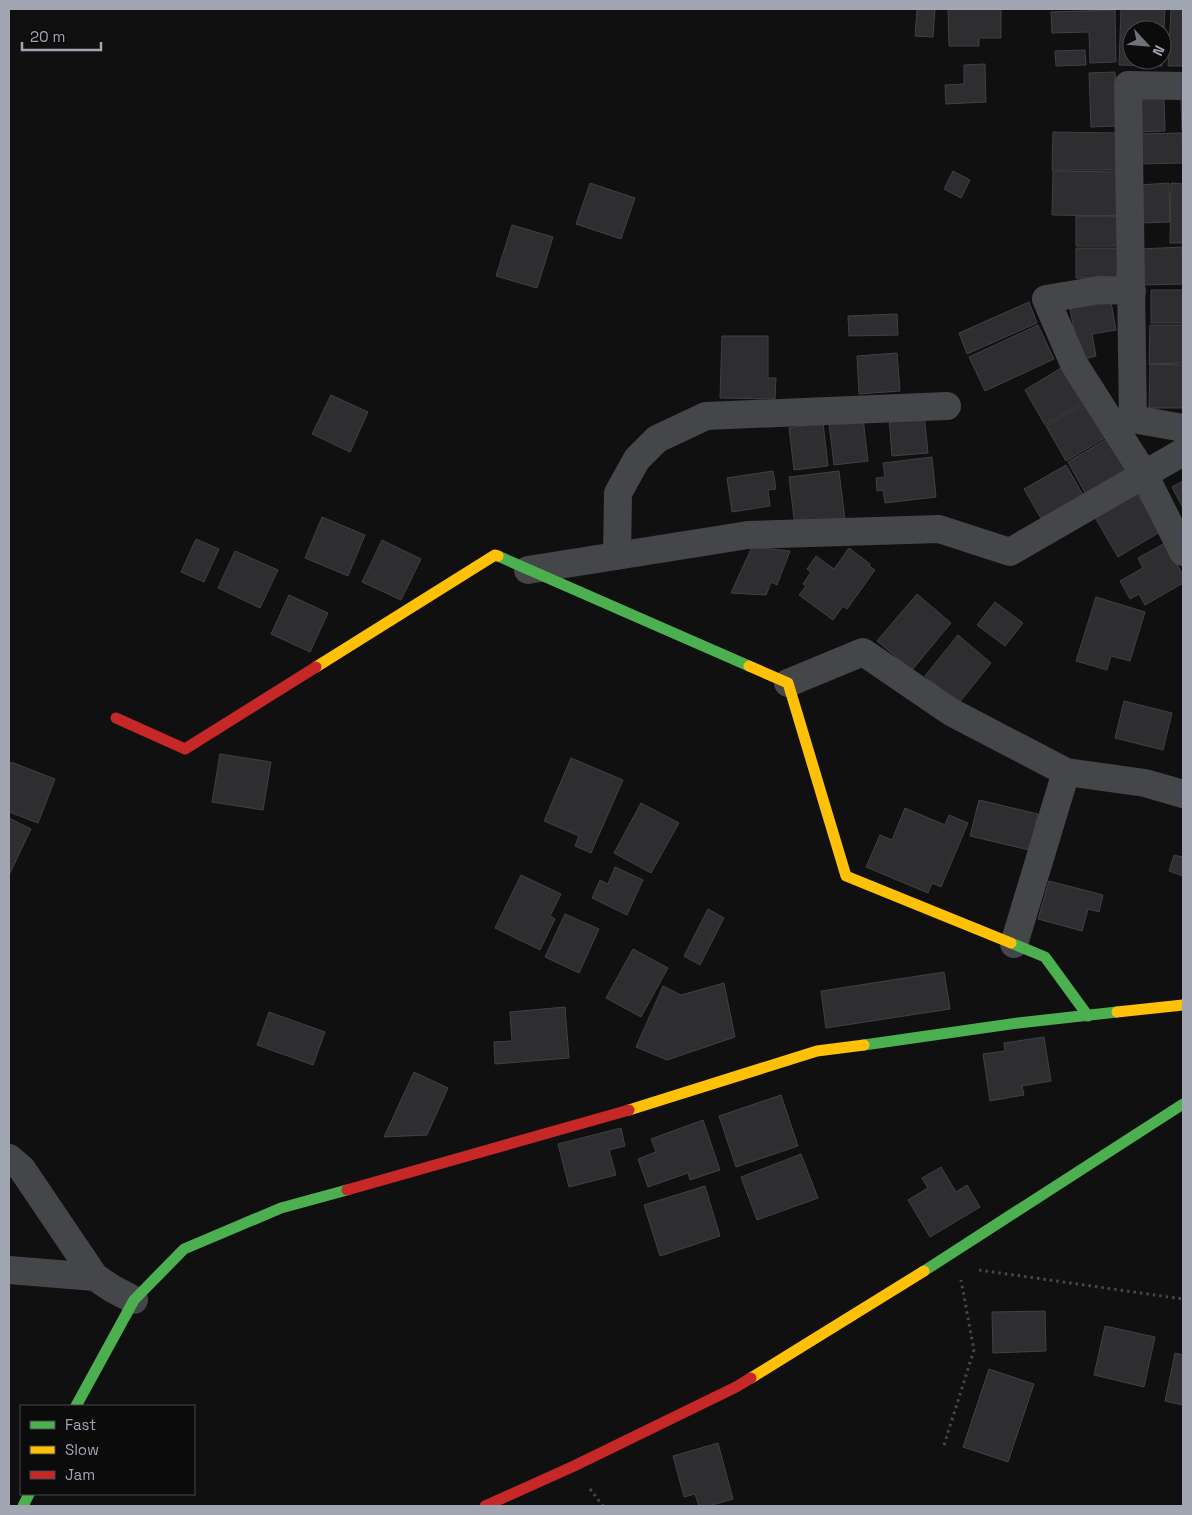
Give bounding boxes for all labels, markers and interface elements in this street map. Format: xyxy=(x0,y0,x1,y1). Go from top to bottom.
scale bar xyxy=(22,20,101,52)
north arrow xyxy=(1122,20,1172,70)
text: 20 m xyxy=(30,27,65,46)
text: N xyxy=(1149,43,1169,59)
legend xyxy=(20,1405,195,1495)
text: Fast xyxy=(65,1415,96,1434)
text: Slow xyxy=(65,1440,99,1459)
text: Jam xyxy=(65,1465,95,1484)

